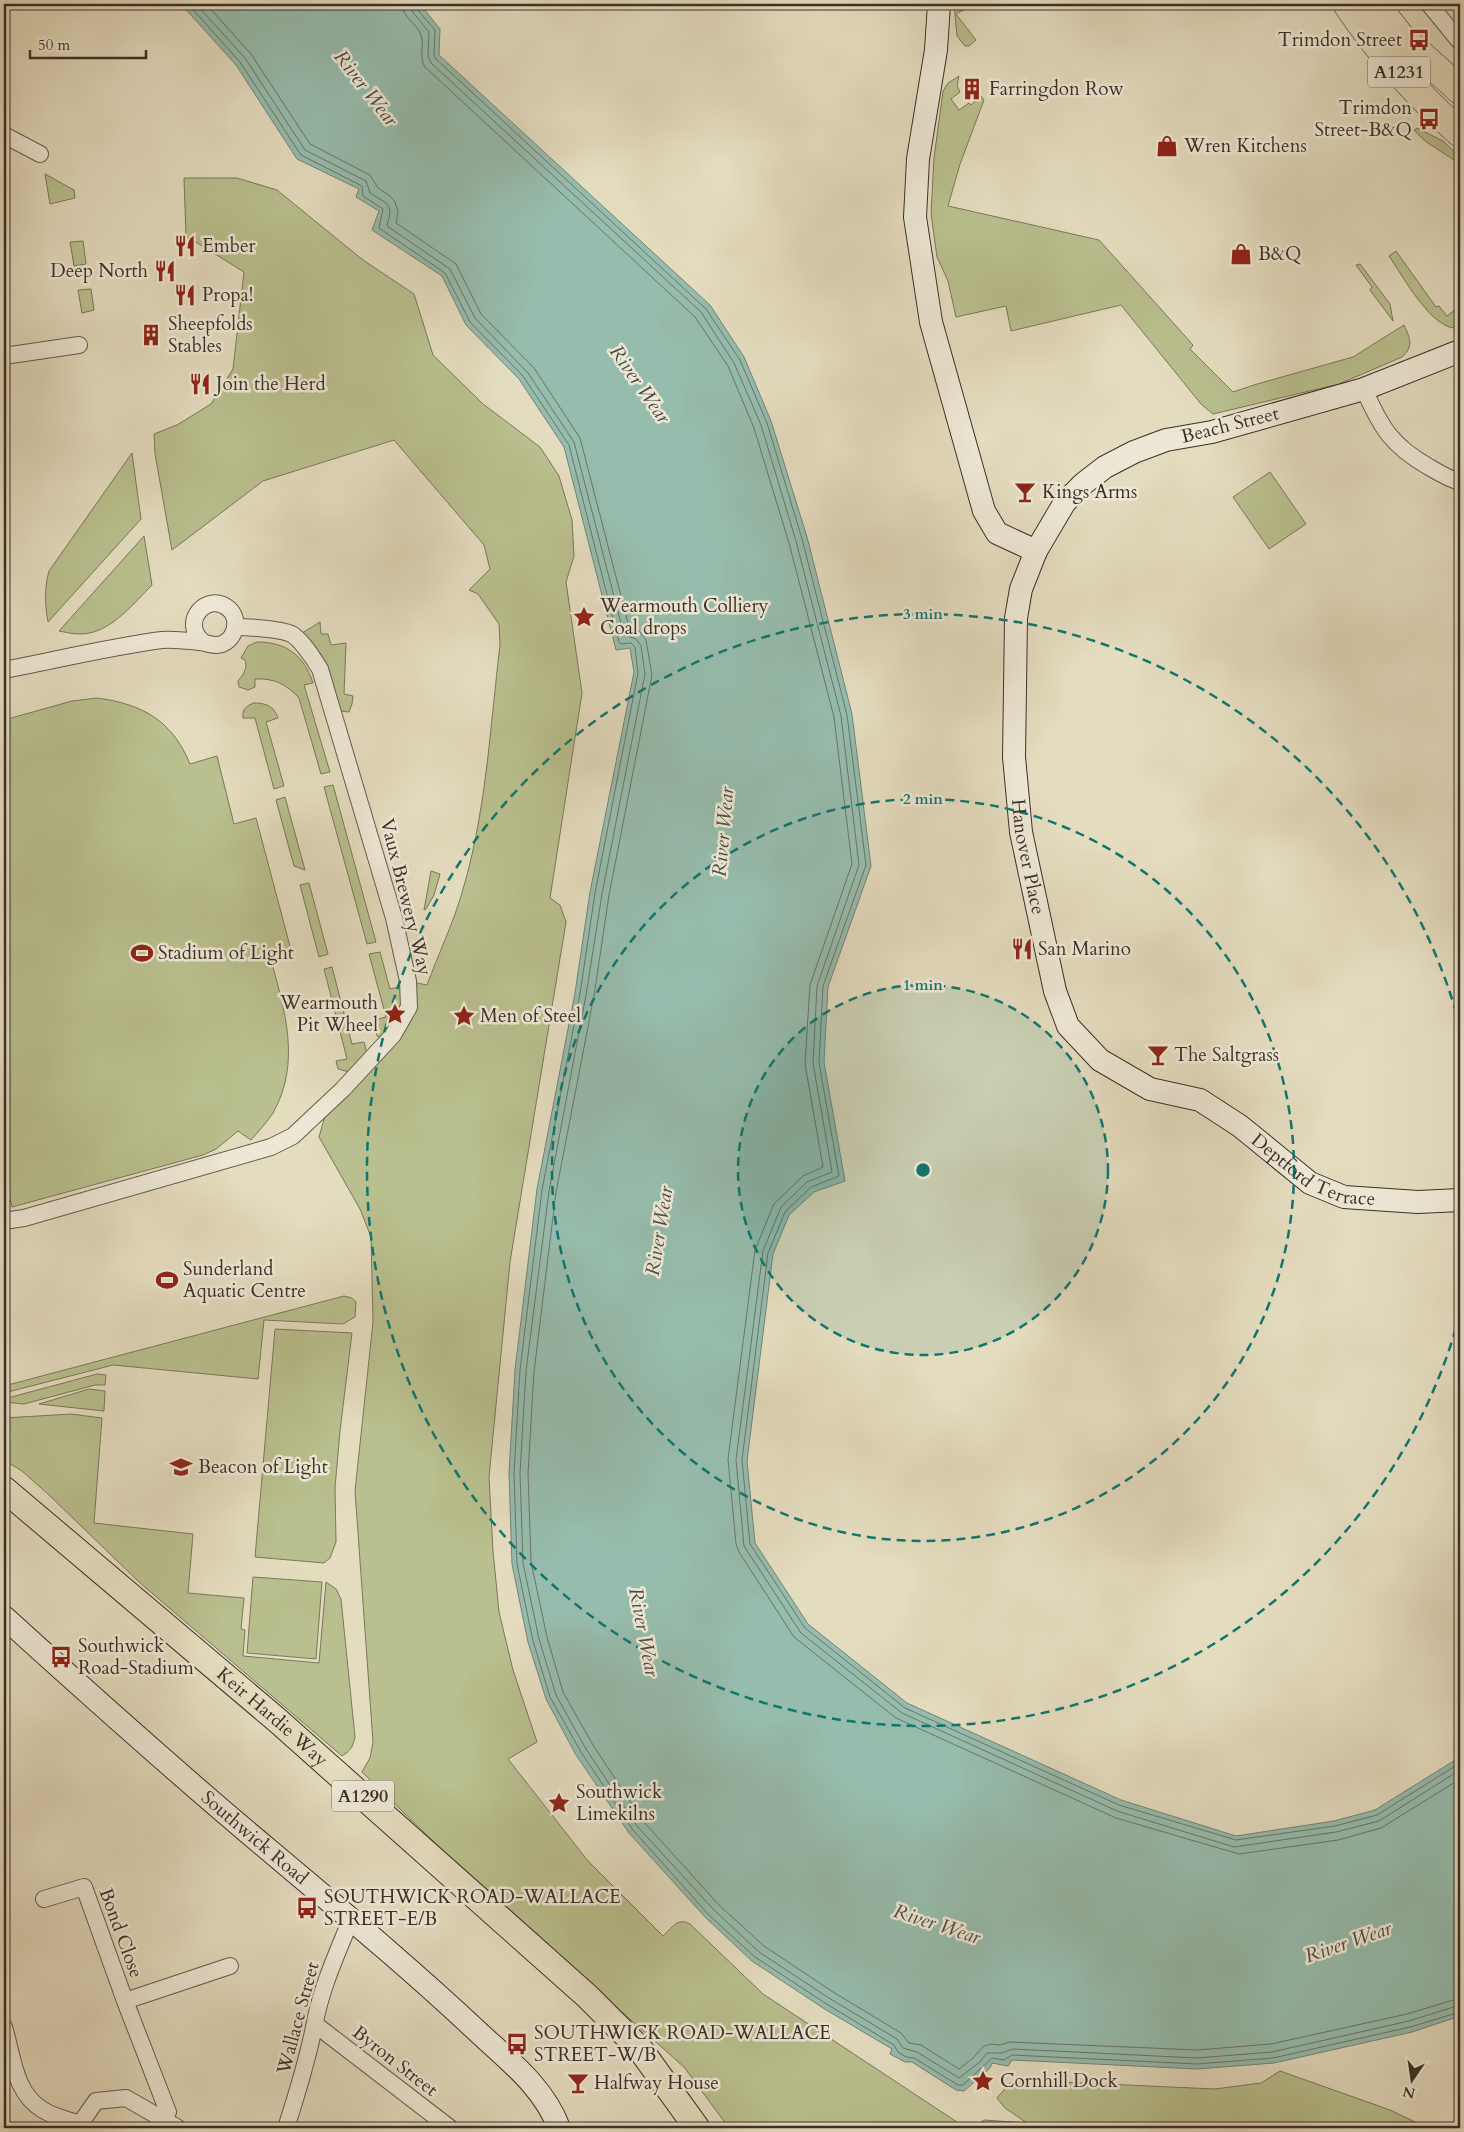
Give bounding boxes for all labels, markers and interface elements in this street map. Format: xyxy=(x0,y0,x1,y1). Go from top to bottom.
place label: Trimdon Street xyxy=(1278,27,1402,53)
bus stop icon: Trimdon Street xyxy=(1406,27,1432,53)
scale bar xyxy=(30,28,146,60)
text: 50 m xyxy=(38,35,70,55)
water label: River Wear xyxy=(328,44,405,133)
road number: A1231 xyxy=(1368,56,1430,88)
building icon: Farringdon Row xyxy=(959,76,985,102)
place label: Farringdon Row xyxy=(989,76,1124,102)
place label: Trimdon Street-B&Q xyxy=(1314,95,1412,143)
bus stop icon: Trimdon Street-B&Q xyxy=(1416,106,1442,132)
shop icon: Wren Kitchens xyxy=(1154,133,1180,159)
place label: Wren Kitchens xyxy=(1183,133,1307,159)
restaurant icon: Ember xyxy=(172,233,198,259)
place label: Ember xyxy=(202,233,256,259)
shop icon: B&Q xyxy=(1228,241,1254,267)
place label: B&Q xyxy=(1258,241,1301,267)
place label: Deep North xyxy=(50,258,149,284)
restaurant icon: Deep North xyxy=(152,258,178,284)
restaurant icon: Propa! xyxy=(172,282,198,308)
place label: Propa! xyxy=(202,282,253,308)
place label: Sheepfolds Stables xyxy=(168,311,253,359)
building icon: Sheepfolds Stables xyxy=(138,322,164,348)
water label: River Wear xyxy=(603,339,678,430)
restaurant icon: Join the Herd xyxy=(187,371,213,397)
place label: Join the Herd xyxy=(213,371,326,397)
street label: Beach Street xyxy=(1178,400,1282,450)
bar icon: Kings Arms xyxy=(1012,479,1038,505)
place label: Kings Arms xyxy=(1042,479,1137,505)
place label: Wearmouth Colliery Coal drops xyxy=(599,593,768,641)
place icon: Wearmouth Colliery Coal drops xyxy=(571,604,597,630)
text: 3 min xyxy=(903,604,943,624)
water label: River Wear xyxy=(706,785,740,878)
text: 2 min xyxy=(903,789,943,809)
street label: Hanover Place xyxy=(1005,798,1051,917)
street label: Vaux Brewery Way xyxy=(374,816,438,978)
restaurant icon: San Marino xyxy=(1009,936,1035,962)
place label: San Marino xyxy=(1038,936,1131,962)
sports icon: Stadium of Light xyxy=(129,940,155,966)
place label: Stadium of Light xyxy=(158,940,294,966)
text: 1 min xyxy=(903,975,943,995)
place label: Wearmouth Pit Wheel xyxy=(279,990,379,1038)
place icon: Wearmouth Pit Wheel xyxy=(382,1001,408,1027)
place icon: Men of Steel xyxy=(451,1003,477,1029)
place label: Men of Steel xyxy=(480,1003,581,1029)
bar icon: The Saltgrass xyxy=(1145,1042,1171,1068)
place label: The Saltgrass xyxy=(1174,1042,1279,1068)
street label: Deptford Terrace xyxy=(1246,1127,1376,1212)
centre of rings xyxy=(914,1161,932,1179)
water label: River Wear xyxy=(639,1183,680,1278)
place label: Sunderland Aquatic Centre xyxy=(183,1256,306,1304)
sports icon: Sunderland Aquatic Centre xyxy=(154,1267,180,1293)
school or university icon: Beacon of Light xyxy=(168,1454,194,1480)
place label: Beacon of Light xyxy=(198,1454,328,1480)
water label: River Wear xyxy=(622,1585,666,1680)
place label: Southwick Road-Stadium xyxy=(78,1633,195,1681)
bus stop icon: Southwick Road-Stadium xyxy=(48,1644,74,1670)
street label: Keir Hardie Way xyxy=(211,1661,334,1772)
place label: Southwick Limekilns xyxy=(576,1779,663,1827)
road number: A1290 xyxy=(332,1780,394,1812)
street label: Southwick Road xyxy=(195,1785,314,1891)
place icon: Southwick Limekilns xyxy=(546,1790,572,1816)
street label: Bond Close xyxy=(93,1884,149,1982)
place label: SOUTHWICK ROAD-WALLACE STREET-E/B xyxy=(324,1884,621,1932)
bus stop icon: SOUTHWICK ROAD-WALLACE STREET-E/B xyxy=(294,1895,320,1921)
water label: River Wear xyxy=(890,1897,985,1951)
water label: River Wear xyxy=(1301,1914,1396,1969)
street label: Wallace Street xyxy=(270,1959,325,2078)
street label: Byron Street xyxy=(347,2019,443,2103)
place label: SOUTHWICK ROAD-WALLACE STREET-W/B xyxy=(534,2020,831,2068)
bus stop icon: SOUTHWICK ROAD-WALLACE STREET-W/B xyxy=(504,2031,530,2057)
north arrow xyxy=(1386,2054,1436,2104)
place icon: Cornhill Dock xyxy=(970,2068,996,2094)
place label: Cornhill Dock xyxy=(1000,2068,1118,2094)
bar icon: Halfway House xyxy=(565,2070,591,2096)
place label: Halfway House xyxy=(594,2070,719,2096)
text: N xyxy=(1401,2082,1417,2103)

